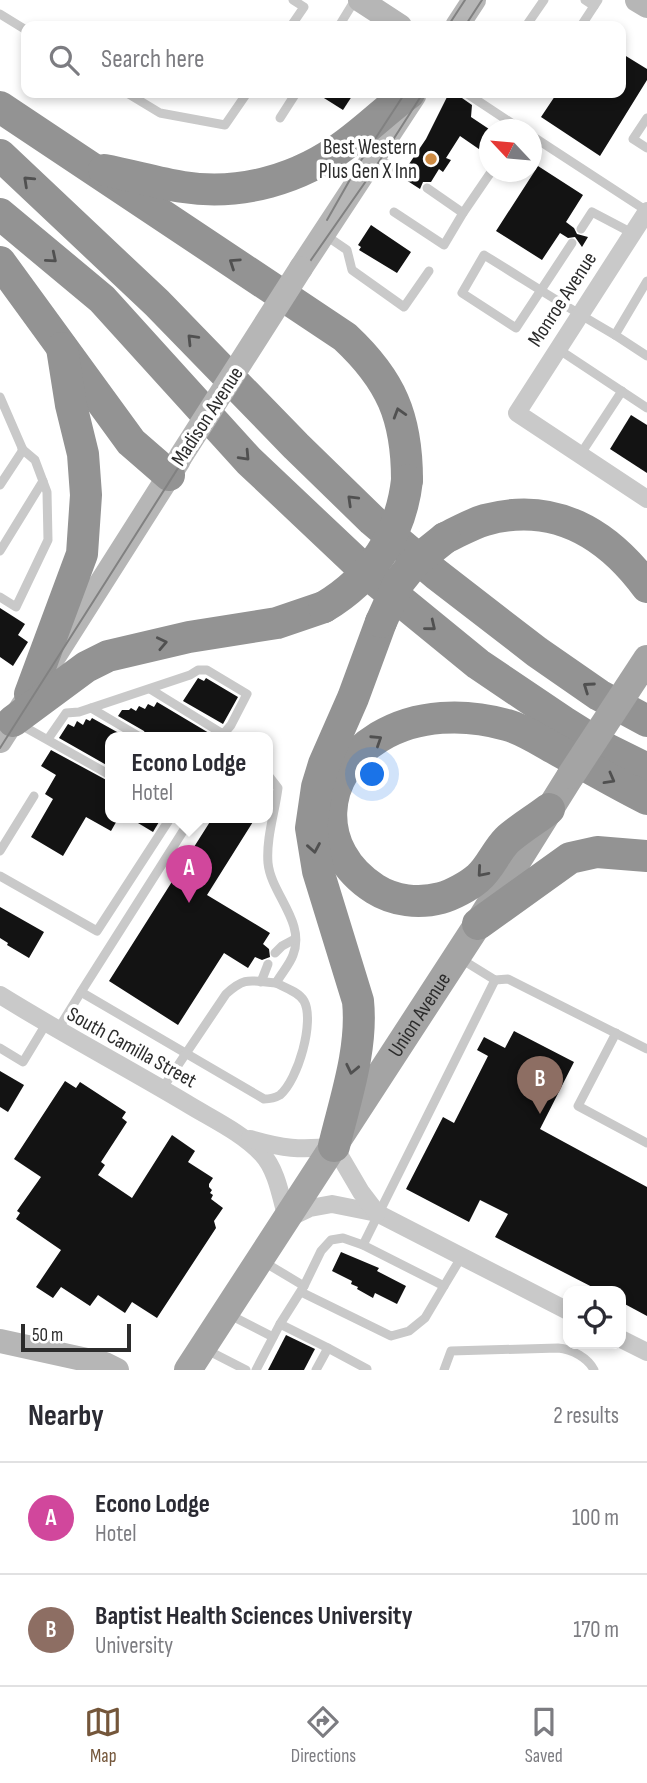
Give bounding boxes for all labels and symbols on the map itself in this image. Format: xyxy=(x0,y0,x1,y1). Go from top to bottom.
north arrow xyxy=(479,119,542,182)
place label: Best Western Plus Gen X Inn xyxy=(319,135,417,184)
marker: Best Western Plus Gen X Inn xyxy=(423,151,439,167)
one-way arrow xyxy=(23,177,36,189)
street label: Monroe Avenue xyxy=(523,247,602,351)
one-way arrow xyxy=(44,250,57,262)
one-way arrow xyxy=(229,259,242,271)
one-way arrow xyxy=(187,334,200,347)
street label: Madison Avenue xyxy=(166,362,249,471)
one-way arrow xyxy=(392,407,407,419)
one-way arrow xyxy=(236,448,249,461)
one-way arrow xyxy=(347,496,360,509)
one-way arrow xyxy=(422,618,435,630)
one-way arrow xyxy=(156,636,168,651)
one-way arrow xyxy=(583,683,596,695)
one-way arrow xyxy=(369,735,382,748)
your location xyxy=(355,757,389,791)
one-way arrow xyxy=(602,771,615,784)
one-way arrow xyxy=(306,843,321,854)
pin: A xyxy=(166,845,212,903)
one-way arrow xyxy=(478,863,490,876)
street label: Union Avenue xyxy=(383,968,456,1062)
street label: South Camilla Street xyxy=(63,1002,201,1093)
pin: B xyxy=(517,1056,563,1114)
one-way arrow xyxy=(345,1063,360,1075)
scale bar xyxy=(21,1321,131,1353)

